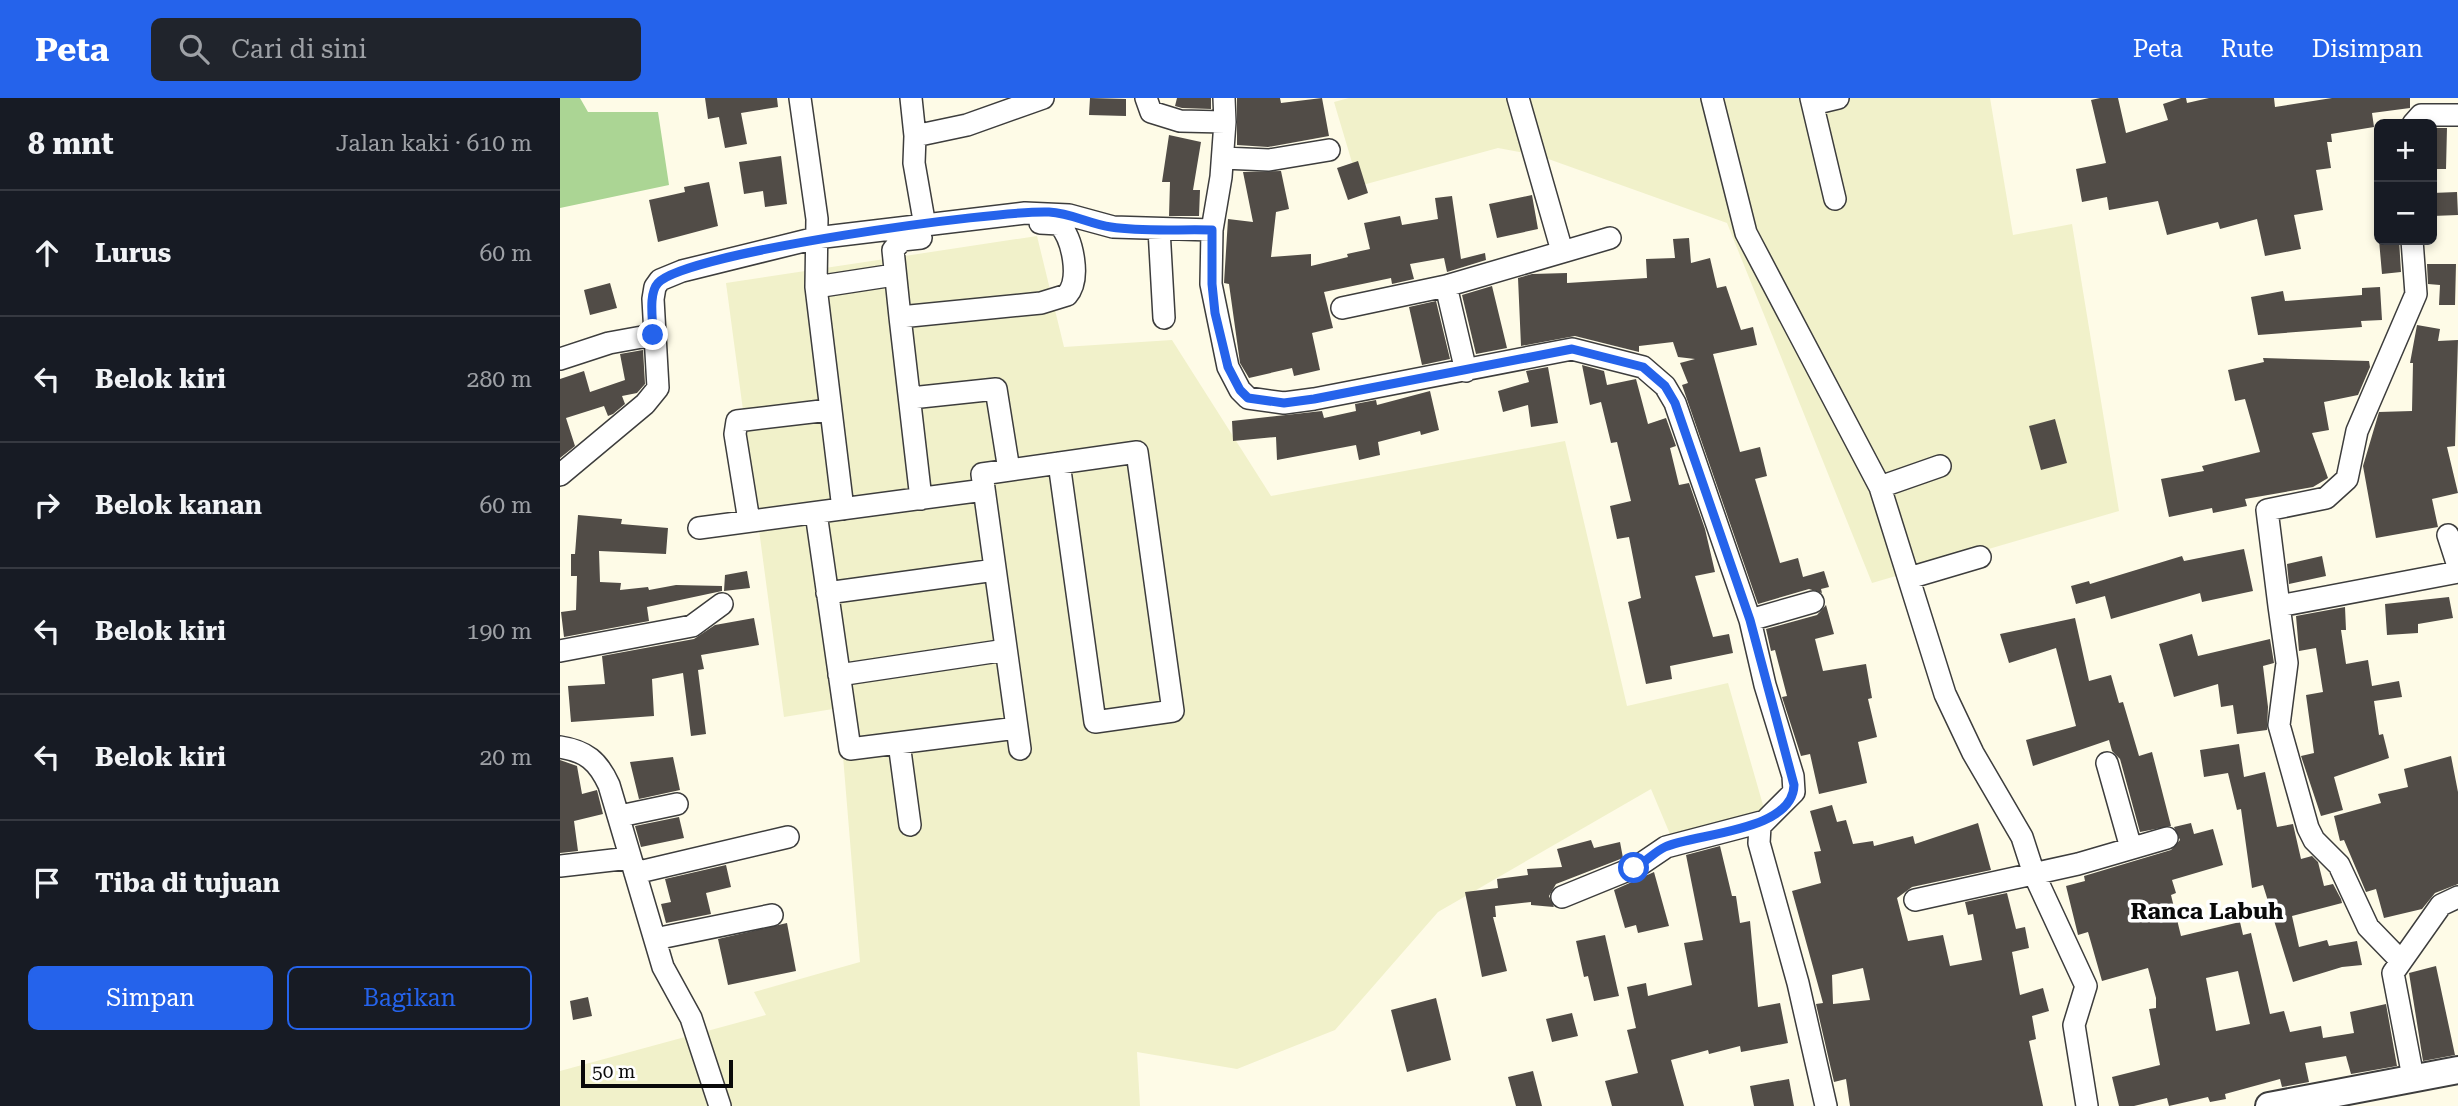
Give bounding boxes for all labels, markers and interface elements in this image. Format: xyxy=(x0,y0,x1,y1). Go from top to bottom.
search box xyxy=(151,18,641,81)
text: Peta xyxy=(35,30,109,69)
icon: search xyxy=(175,30,213,68)
text: Cari di sini xyxy=(231,34,367,64)
text: Peta xyxy=(2133,35,2183,63)
text: Rute xyxy=(2221,35,2274,63)
text: Disimpan xyxy=(2312,35,2423,63)
map controls xyxy=(2374,119,2437,245)
button: + xyxy=(2374,119,2437,182)
text: 8 mnt xyxy=(28,126,114,161)
text: Jalan kaki · 610 m xyxy=(336,130,532,157)
button: − xyxy=(2374,182,2437,245)
icon: ahead xyxy=(28,234,66,272)
text: Lurus xyxy=(95,238,171,268)
text: 60 m xyxy=(479,240,532,267)
route end xyxy=(637,319,668,350)
icon: left xyxy=(28,360,66,398)
text: Belok kiri xyxy=(95,364,226,394)
text: 280 m xyxy=(467,366,532,393)
icon: right xyxy=(28,486,66,524)
text: Belok kanan xyxy=(95,490,262,520)
text: 60 m xyxy=(479,492,532,519)
icon: left xyxy=(28,612,66,650)
text: Belok kiri xyxy=(95,616,226,646)
text: 190 m xyxy=(467,618,532,645)
icon: left xyxy=(28,738,66,776)
text: Belok kiri xyxy=(95,742,226,772)
text: 20 m xyxy=(479,744,532,771)
route start xyxy=(1618,852,1649,883)
icon: arrive xyxy=(28,864,66,902)
text: Tiba di tujuan xyxy=(95,868,280,898)
district label: Ranca Labuh xyxy=(2131,898,2284,925)
button: Simpan xyxy=(28,966,273,1030)
button: Bagikan xyxy=(287,966,532,1030)
scale bar xyxy=(581,1057,733,1089)
text: 50 m xyxy=(592,1060,635,1083)

